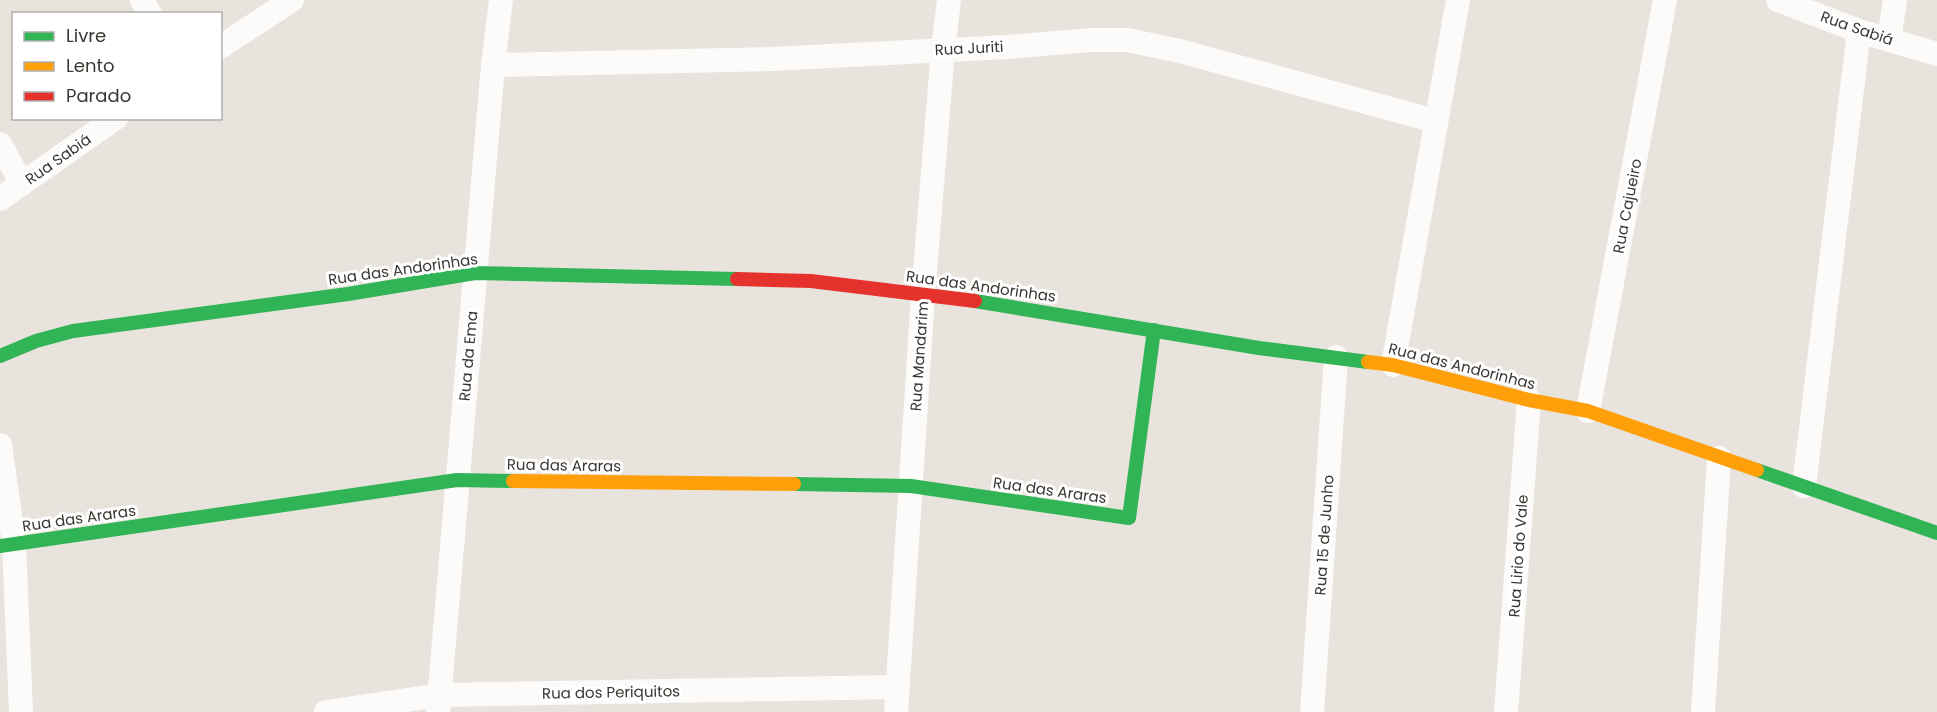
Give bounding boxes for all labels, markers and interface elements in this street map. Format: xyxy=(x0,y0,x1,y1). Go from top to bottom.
street label: Rua Sabiá xyxy=(1818,6,1896,50)
legend xyxy=(12,12,222,120)
text: Livre xyxy=(66,23,106,48)
street label: Rua Juriti xyxy=(934,36,1004,60)
text: Lento xyxy=(66,53,115,78)
text: Parado xyxy=(66,83,131,108)
street label: Rua Sabiá xyxy=(21,129,95,189)
street label: Rua Cajueiro xyxy=(1608,157,1646,255)
street label: Rua das Andorinhas xyxy=(327,248,479,290)
street label: Rua das Andorinhas xyxy=(905,265,1057,307)
street label: Rua Mandarim xyxy=(905,300,933,412)
street label: Rua da Ema xyxy=(454,310,482,402)
street label: Rua das Andorinhas xyxy=(1386,338,1538,394)
street label: Rua das Araras xyxy=(507,454,622,476)
street label: Rua das Araras xyxy=(992,472,1108,508)
street label: Rua 15 de Junho xyxy=(1309,474,1339,596)
street label: Rua Lirio do Vale xyxy=(1503,494,1533,618)
street label: Rua das Araras xyxy=(21,500,137,536)
street label: Rua dos Periquitos xyxy=(542,680,680,704)

